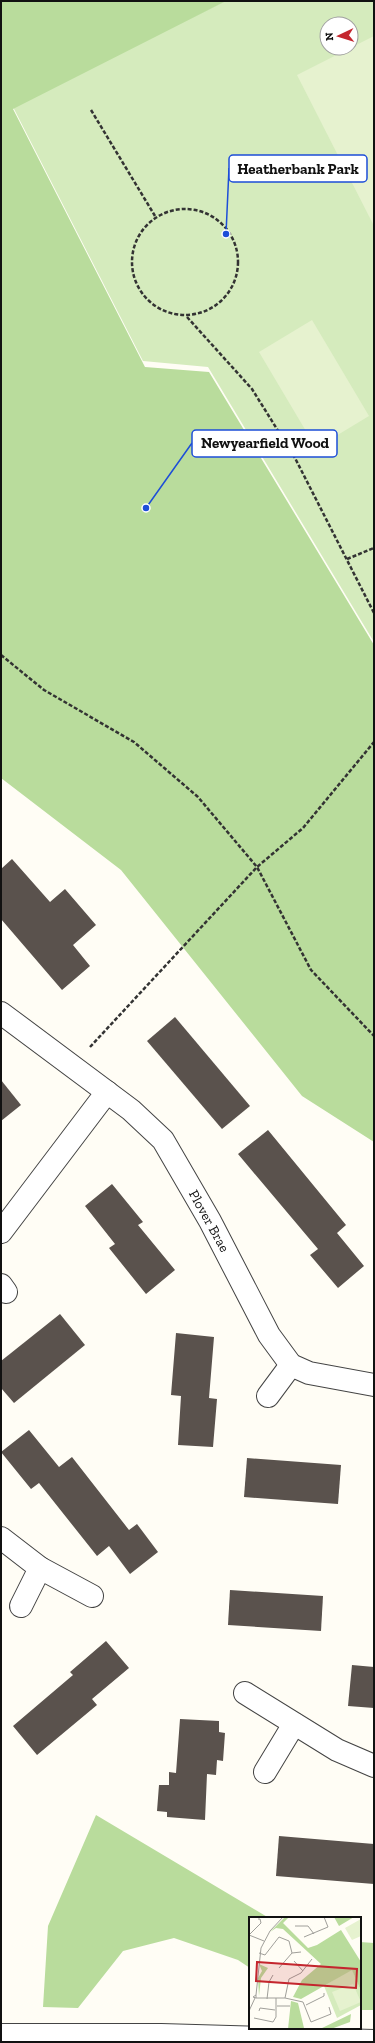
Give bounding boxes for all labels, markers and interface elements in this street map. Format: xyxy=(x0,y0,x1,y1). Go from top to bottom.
north arrow xyxy=(319,16,359,56)
text: N xyxy=(323,31,336,41)
callout: Heatherbank Park xyxy=(229,155,367,182)
text: Heatherbank Park xyxy=(237,160,360,178)
callout: Newyearfield Wood xyxy=(192,430,337,457)
text: Newyearfield Wood xyxy=(201,434,330,452)
street label: Plover Brae xyxy=(185,1187,233,1256)
inset map xyxy=(249,1917,361,2029)

